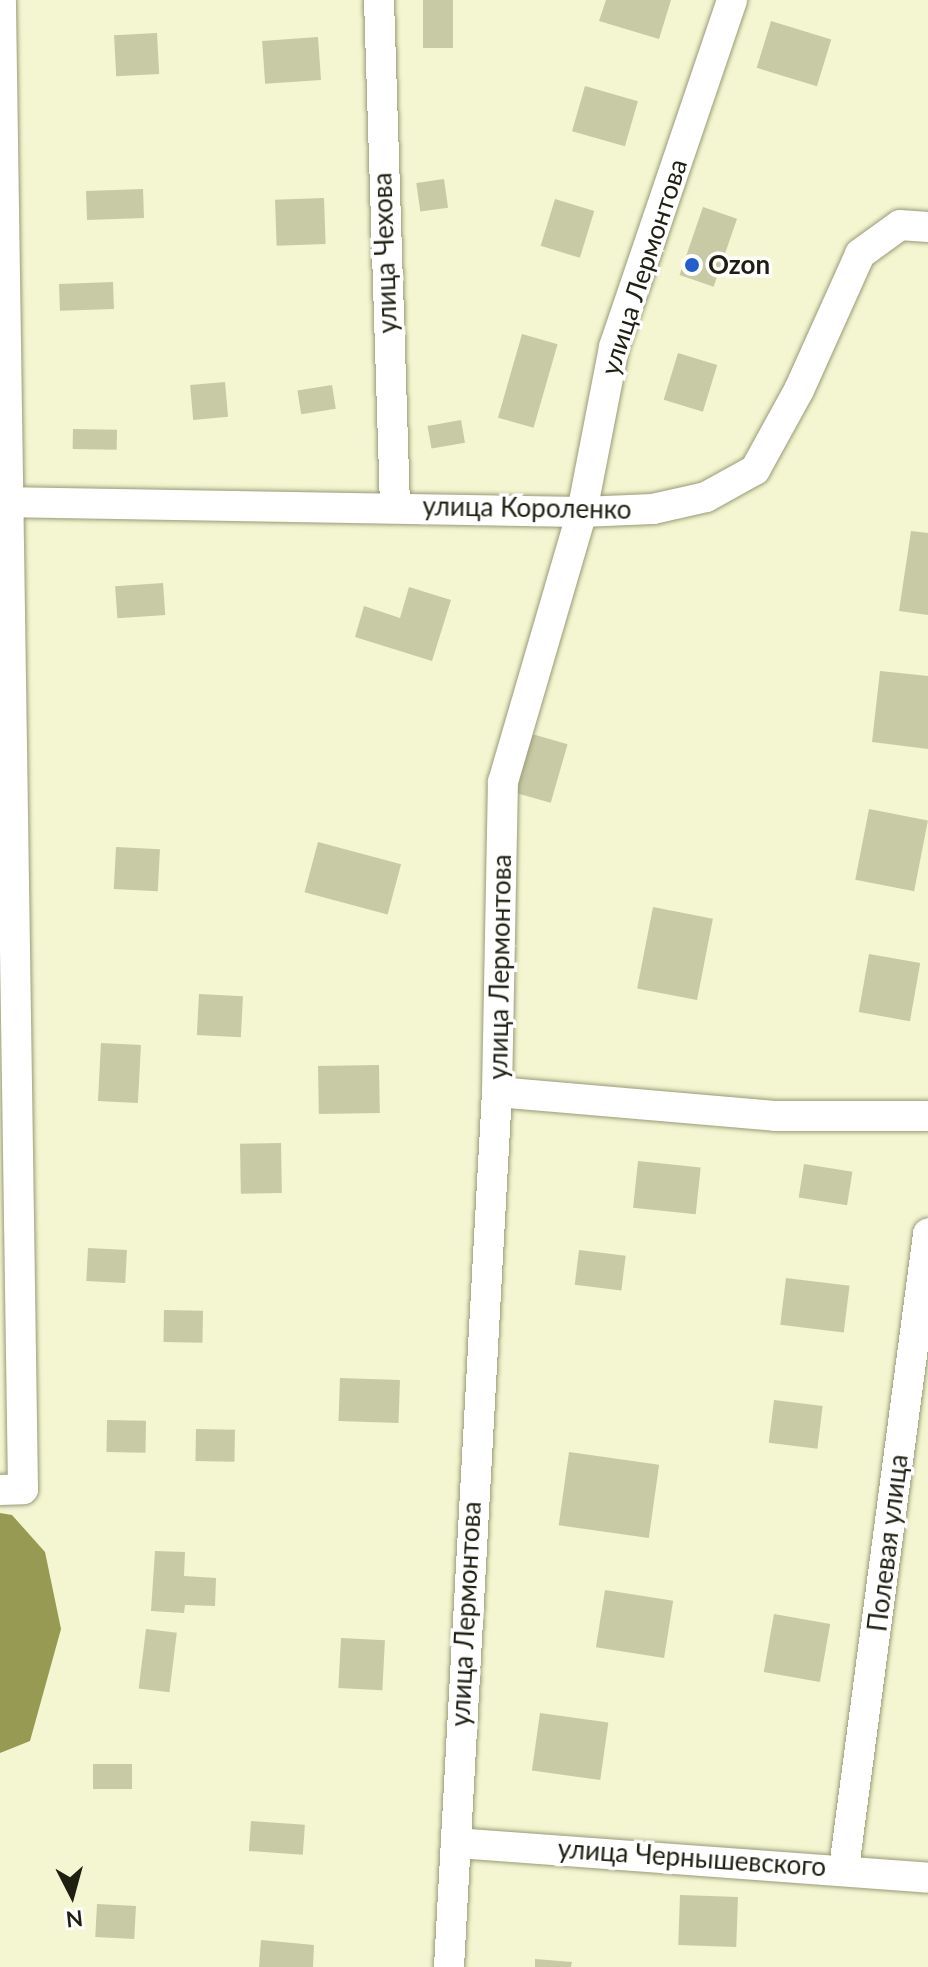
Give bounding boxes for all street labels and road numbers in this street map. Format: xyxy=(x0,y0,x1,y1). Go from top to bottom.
street label: улица Лермонтова xyxy=(594,155,694,379)
street label: улица Чехова xyxy=(367,172,403,334)
street label: улица Короленко xyxy=(422,491,632,525)
street label: улица Лермонтова xyxy=(482,854,518,1080)
street label: Полевая улица xyxy=(862,1453,914,1633)
street label: улица Лермонтова xyxy=(445,1501,487,1727)
street label: улица Чернышевского xyxy=(557,1833,827,1883)

